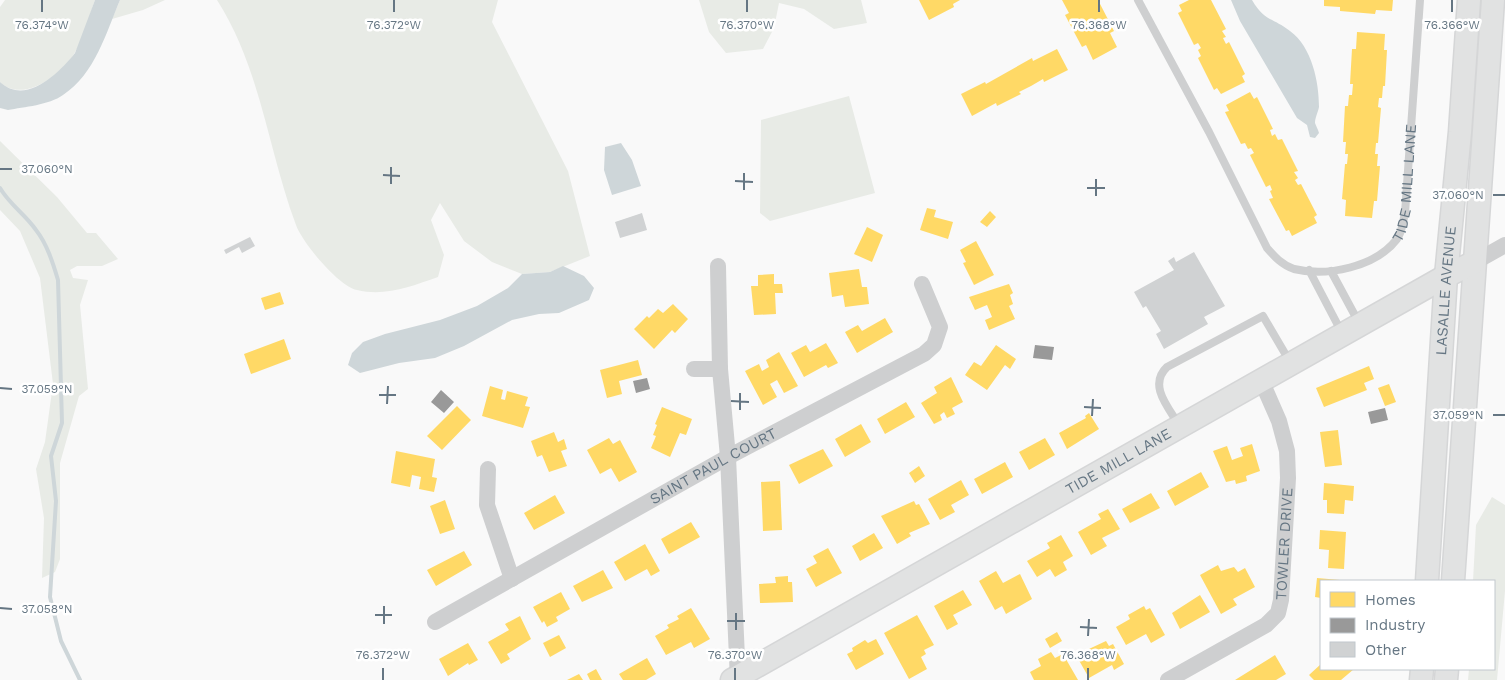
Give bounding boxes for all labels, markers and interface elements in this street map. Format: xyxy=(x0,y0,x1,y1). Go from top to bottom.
text: 76.374°W xyxy=(15,18,69,32)
text: 76.372°W xyxy=(367,18,422,32)
text: 76.370°W xyxy=(720,18,775,32)
text: 76.368°W xyxy=(1071,18,1127,32)
text: 76.366°W xyxy=(1424,18,1480,32)
street label: TIDE MILL LANE xyxy=(1388,123,1420,245)
text: 37.060°N xyxy=(21,162,73,176)
text: 37.060°N xyxy=(1432,188,1484,202)
street label: LASALLE AVENUE xyxy=(1432,225,1460,356)
text: 37.059°N xyxy=(21,382,73,396)
text: 37.059°N xyxy=(1432,408,1484,422)
street label: SAINT PAUL COURT xyxy=(647,424,780,508)
street label: TIDE MILL LANE xyxy=(1062,424,1174,498)
street label: TOWLER DRIVE xyxy=(1272,487,1296,600)
legend xyxy=(1320,580,1495,670)
text: Homes xyxy=(1365,591,1416,609)
text: 37.058°N xyxy=(21,602,73,616)
text: Industry xyxy=(1365,616,1426,634)
text: Other xyxy=(1365,641,1407,659)
text: 76.372°W xyxy=(356,648,411,662)
text: 76.370°W xyxy=(708,648,763,662)
text: 76.368°W xyxy=(1060,648,1116,662)

